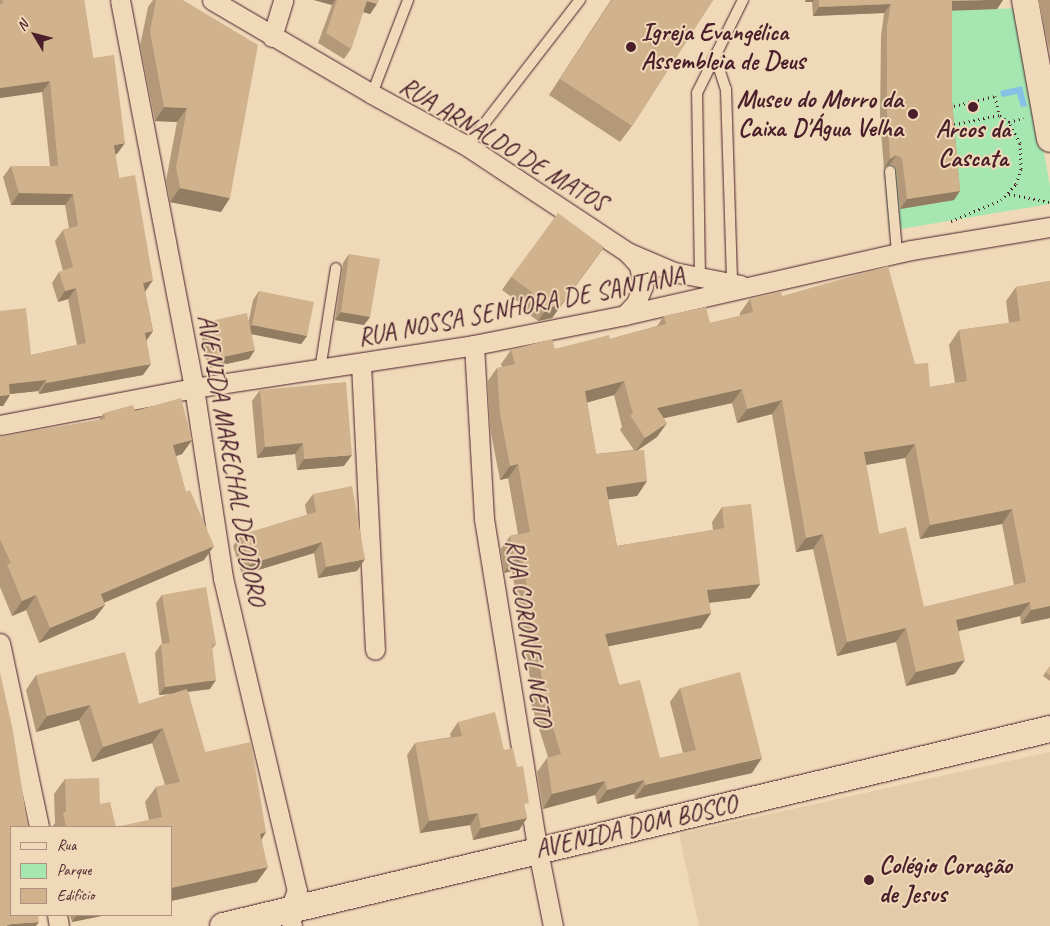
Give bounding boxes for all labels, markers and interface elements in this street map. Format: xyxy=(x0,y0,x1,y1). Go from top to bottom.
north arrow xyxy=(10,10,60,60)
text: N xyxy=(13,17,32,34)
place label: Igreja Evangélica Assembleia de Deus xyxy=(641,18,805,77)
marker: Igreja Evangélica Assembleia de Deus xyxy=(625,41,637,53)
street label: RUA ARNALDO DE MATOS xyxy=(393,71,613,219)
place label: Museu do Morro da Caixa D'Água Velha xyxy=(737,85,903,144)
marker: Arcos da Cascata xyxy=(967,101,979,113)
marker: Museu do Morro da Caixa D'Água Velha xyxy=(907,108,919,120)
place label: Arcos da Cascata xyxy=(935,115,1011,174)
street label: RUA NOSSA SENHORA DE SANTANA xyxy=(355,261,687,353)
street label: AVENIDA MARECHAL DEODORO xyxy=(191,312,271,608)
street label: RUA CORONEL NETO xyxy=(498,538,558,728)
street label: AVENIDA DOM BOSCO xyxy=(532,789,740,865)
legend xyxy=(10,826,172,916)
text: Rua xyxy=(57,836,76,855)
place label: Colégio Coração de Jesus xyxy=(879,851,1011,910)
text: Parque xyxy=(57,861,91,880)
marker: Colégio Coração de Jesus xyxy=(863,874,875,886)
text: Edifício xyxy=(57,886,94,905)

